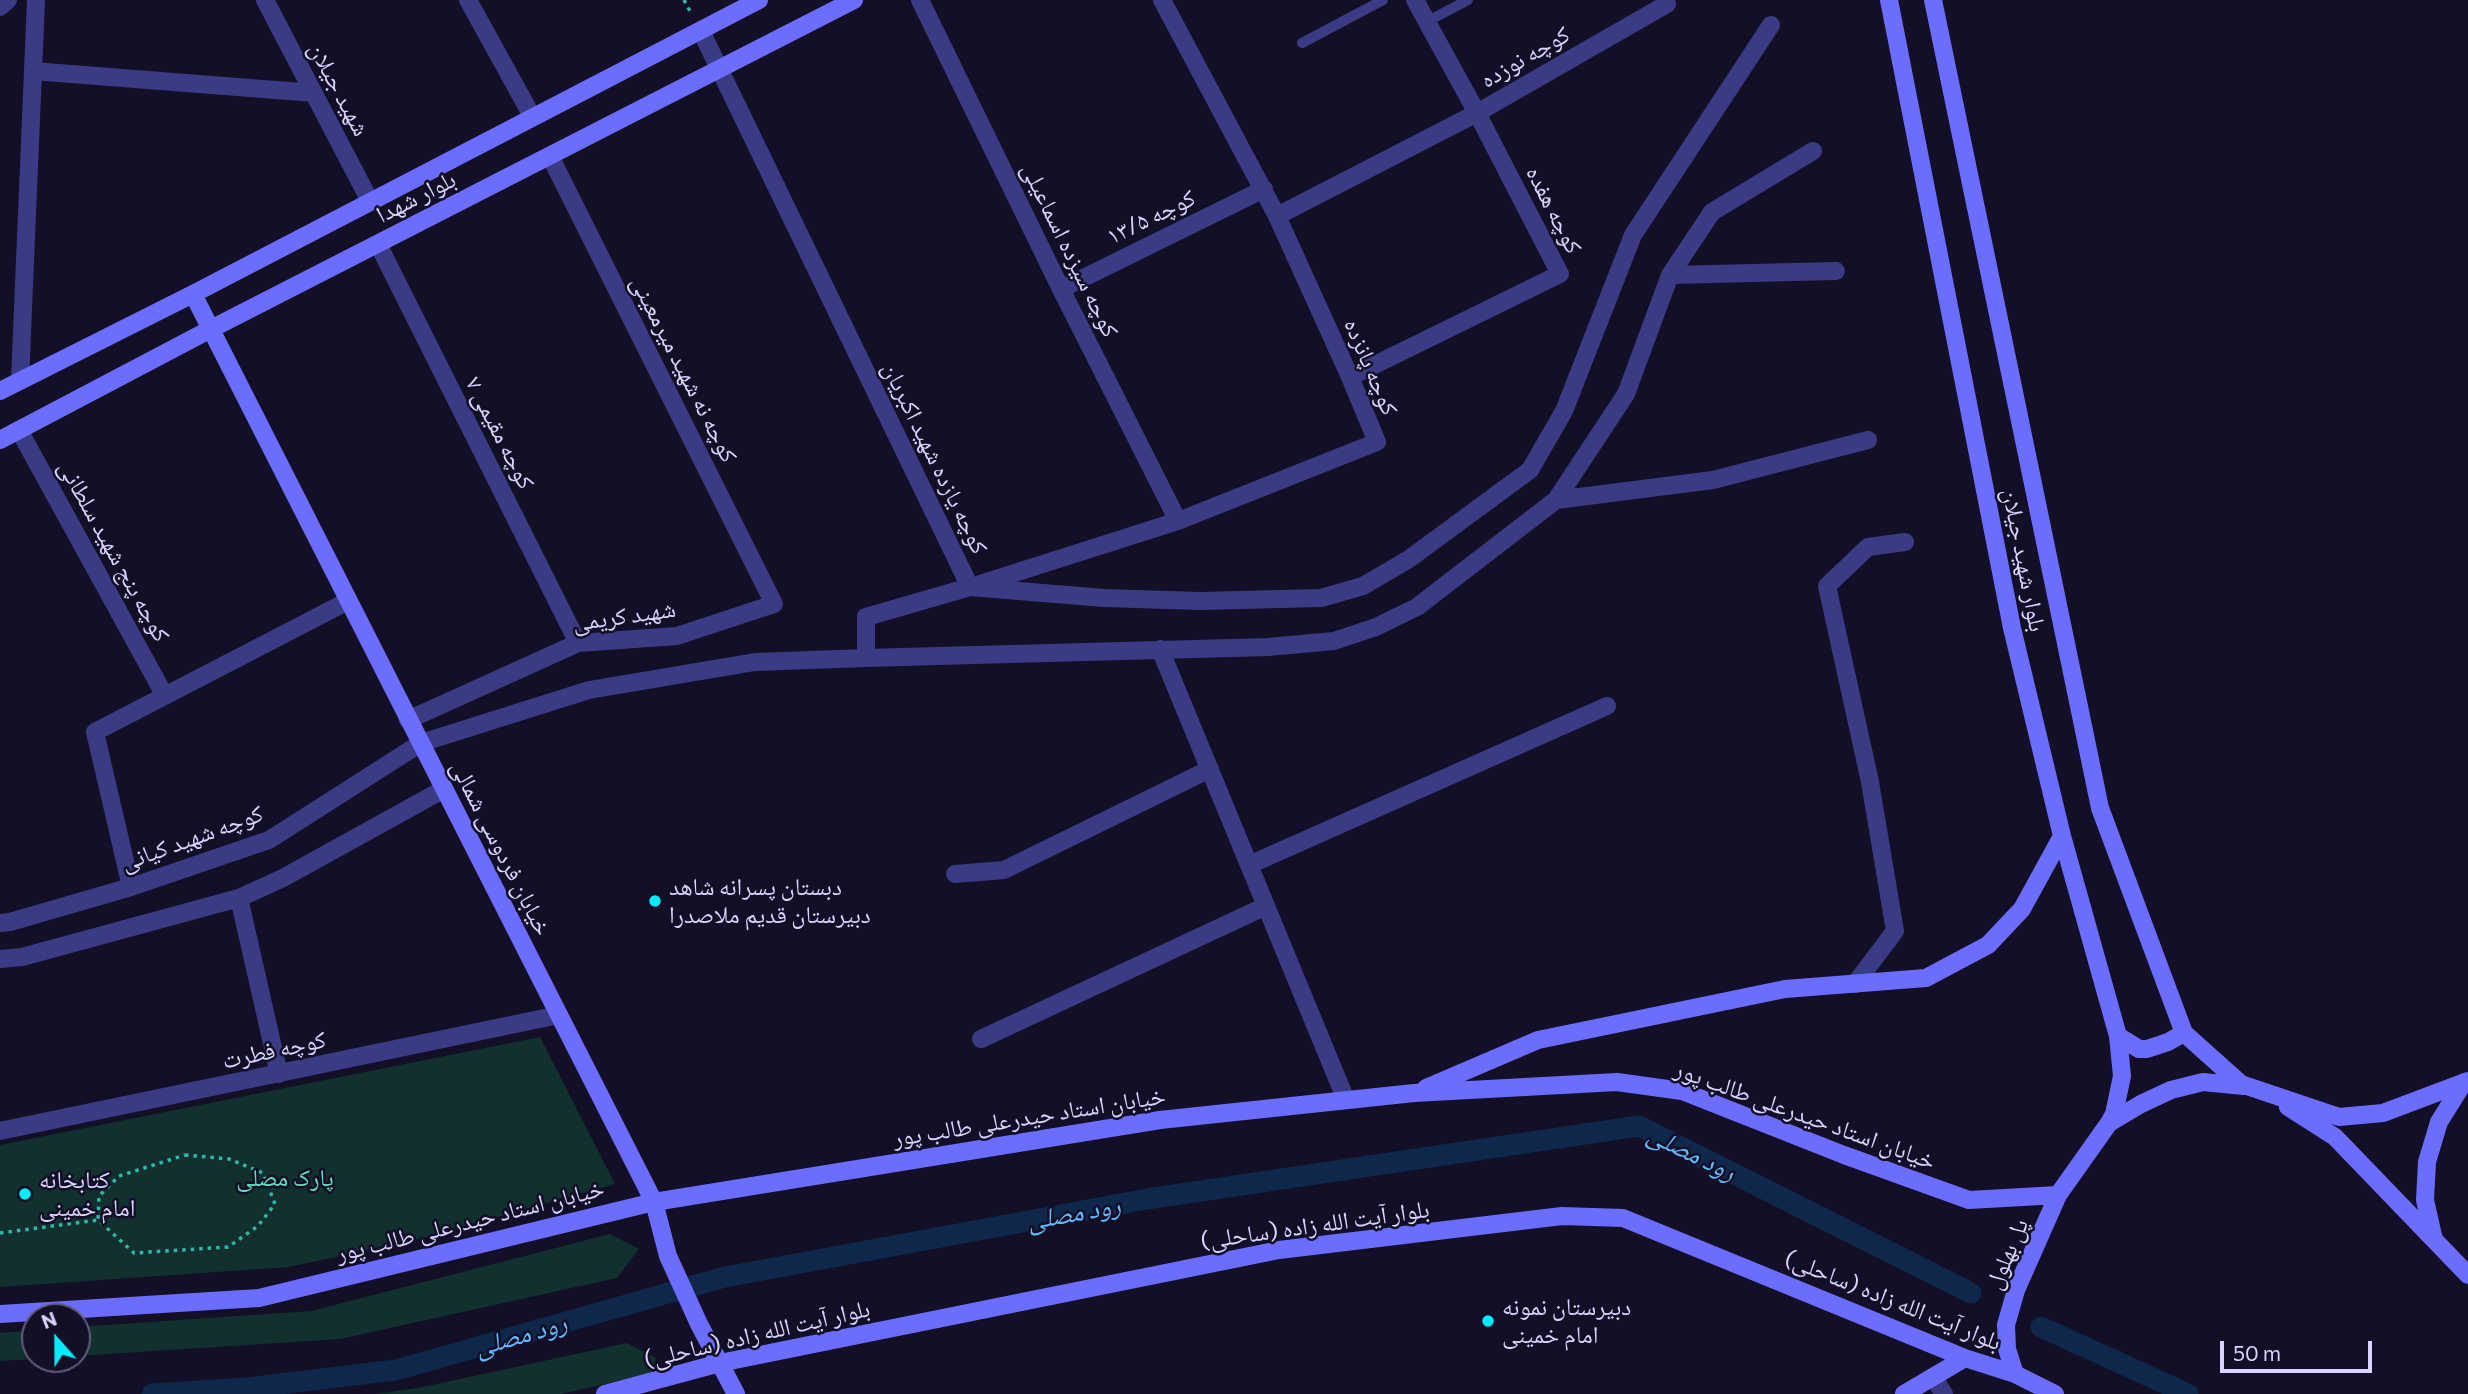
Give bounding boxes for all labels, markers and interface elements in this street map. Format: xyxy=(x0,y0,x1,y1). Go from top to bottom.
street label: کوچه نوزده xyxy=(1475,20,1575,94)
street label: شهید جیلان xyxy=(302,37,376,141)
street label: کوچه سیزده اسماعیلی xyxy=(1015,158,1125,342)
street label: کوچه هفده xyxy=(1520,161,1588,259)
street label: بلوار شهدا xyxy=(371,165,461,229)
street label: کوچه ۱۳/۵ xyxy=(1102,183,1200,251)
street label: کوچه نه شهید میرمعینی xyxy=(624,271,744,467)
street label: کوچه پانزده xyxy=(1338,314,1404,420)
street label: کوچه یازده شهید اکبریان xyxy=(876,357,994,559)
street label: کوچه مقیمی ۷ xyxy=(459,372,541,494)
street label: کوچه پنج شهید سلطانی xyxy=(52,455,176,647)
street label: بلوار شهید جیلان xyxy=(1996,486,2052,634)
street label: شهید کریمی xyxy=(571,595,677,637)
street label: خیابان فردوسی شمالی xyxy=(444,756,558,940)
street label: کوچه شهید کیانی xyxy=(117,799,267,877)
place label: دبستان پسرانه شاهد دبیرستان قدیم ملاصدرا xyxy=(669,873,871,929)
marker: دبستان پسرانه شاهد دبیرستان قدیم ملاصدرا xyxy=(647,893,663,909)
street label: کوچه فطرت xyxy=(220,1025,328,1075)
street label: خیابان استاد حیدرعلی طالب پور xyxy=(1671,1054,1939,1176)
street label: خیابان استاد حیدرعلی طالب پور xyxy=(891,1081,1167,1153)
water label: رود مصلی xyxy=(1643,1118,1741,1188)
park label: پارک مصلی xyxy=(236,1164,334,1192)
place label: کتابخانه امام خمینی xyxy=(39,1166,135,1222)
street label: خیابان استاد حیدرعلی طالب پور xyxy=(333,1174,607,1268)
marker: کتابخانه امام خمینی xyxy=(17,1186,33,1202)
water label: رود مصلی xyxy=(1025,1189,1123,1237)
street label: بلوار آیت الله زاده (ساحلی) xyxy=(1199,1195,1431,1255)
street label: پل بهلول xyxy=(1979,1214,2035,1294)
street label: بلوار آیت الله زاده (ساحلی) xyxy=(1781,1243,2005,1357)
place label: دبیرستان نمونه امام خمینی xyxy=(1502,1293,1631,1349)
street label: بلوار آیت الله زاده (ساحلی) xyxy=(641,1294,873,1374)
north arrow xyxy=(21,1303,91,1373)
text: N xyxy=(38,1307,60,1333)
water label: رود مصلی xyxy=(471,1307,571,1363)
marker: دبیرستان نمونه امام خمینی xyxy=(1480,1313,1496,1329)
scale bar xyxy=(2223,1328,2375,1372)
text: 50 m xyxy=(2233,1340,2281,1365)

